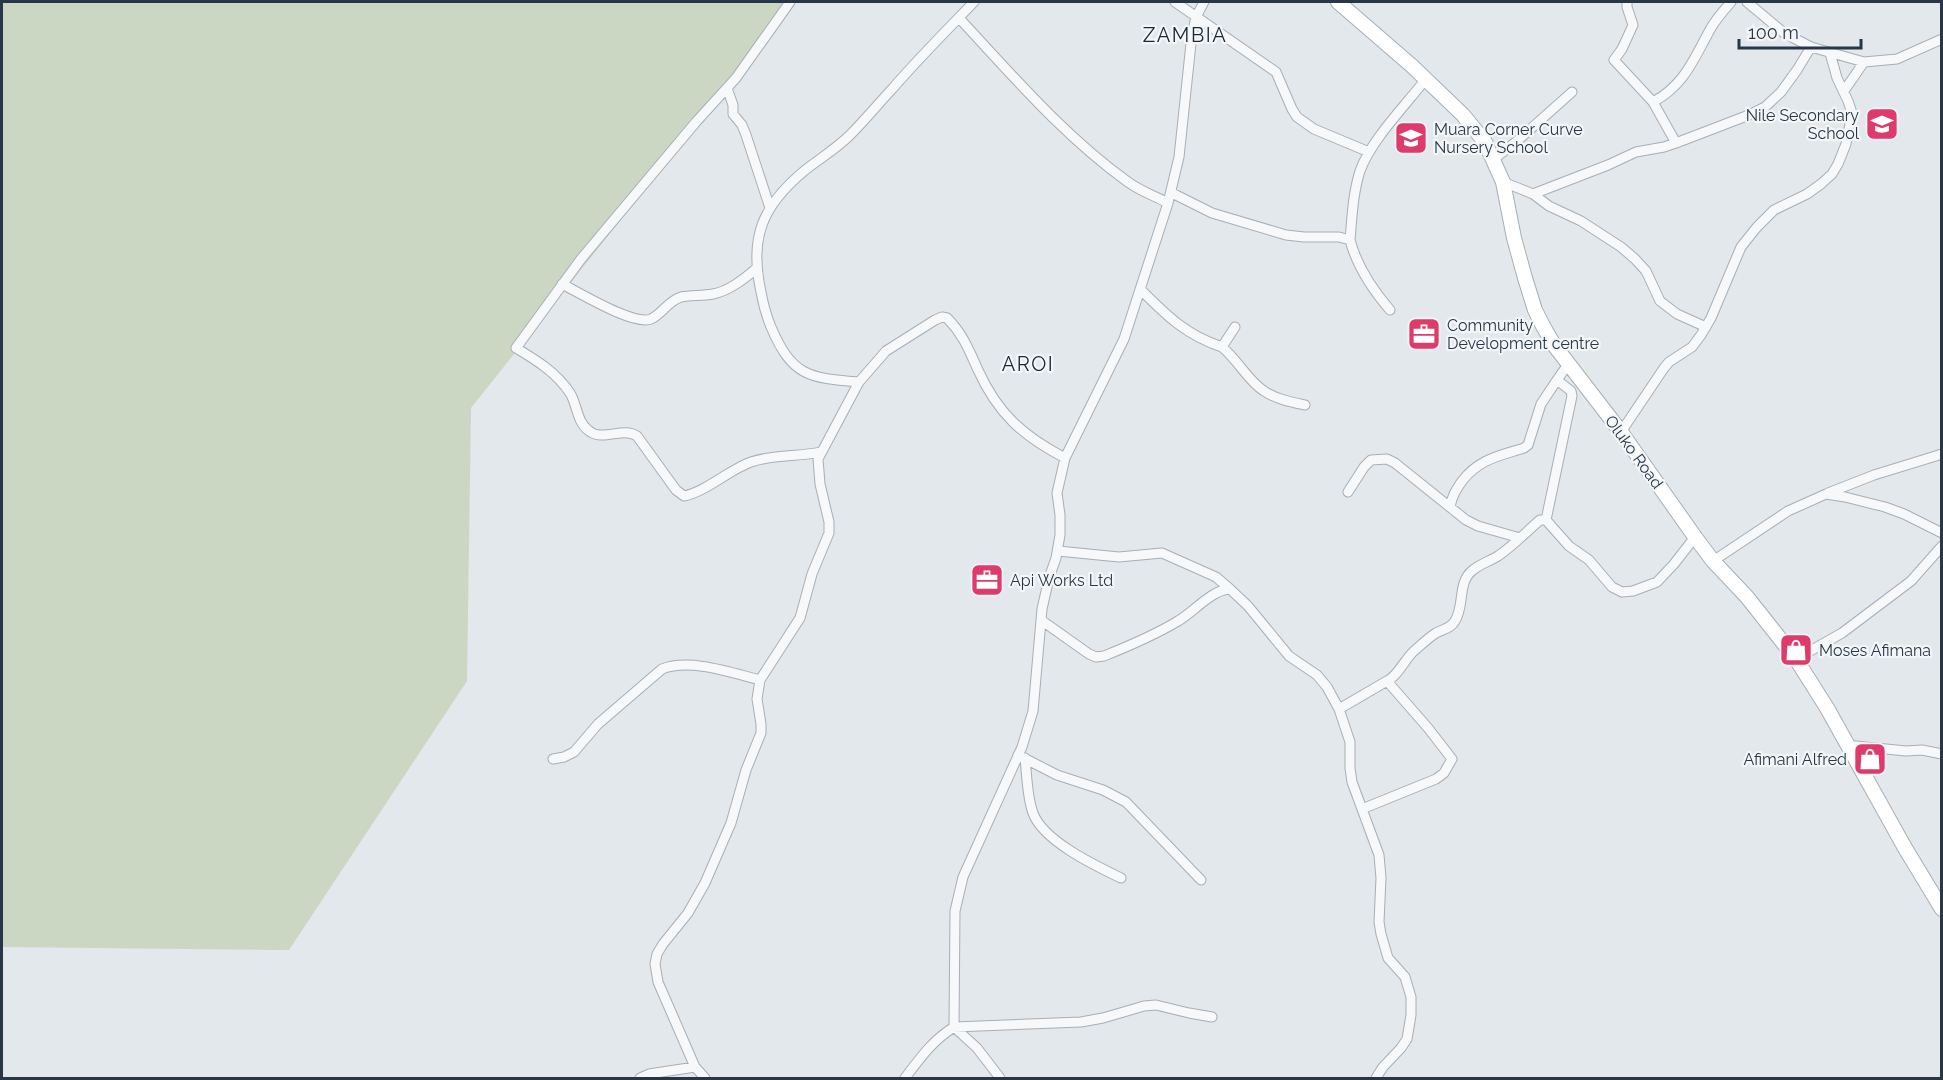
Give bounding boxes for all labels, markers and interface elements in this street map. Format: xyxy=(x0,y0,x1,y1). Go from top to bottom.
scale bar xyxy=(1739,12,1860,50)
text: 100 m xyxy=(1748,22,1799,43)
district label: ZAMBIA xyxy=(1143,23,1227,47)
place label: Nile Secondary School xyxy=(1746,106,1860,143)
school or university icon: Nile Secondary School xyxy=(1864,106,1900,142)
school or university icon: Muara Corner Curve Nursery School xyxy=(1393,120,1429,156)
place label: Muara Corner Curve Nursery School xyxy=(1434,120,1583,157)
office icon: Community Development centre xyxy=(1406,316,1442,352)
place label: Community Development centre xyxy=(1447,316,1599,353)
district label: AROI xyxy=(1002,352,1054,376)
street label: Oluko Road xyxy=(1601,412,1667,492)
office icon: Api Works Ltd xyxy=(969,562,1005,598)
place label: Api Works Ltd xyxy=(1010,571,1113,590)
shop icon: Moses Afimana xyxy=(1778,632,1814,668)
place label: Moses Afimana xyxy=(1819,641,1931,660)
shop icon: Afimani Alfred xyxy=(1852,741,1888,777)
place label: Afimani Alfred xyxy=(1743,750,1847,769)

